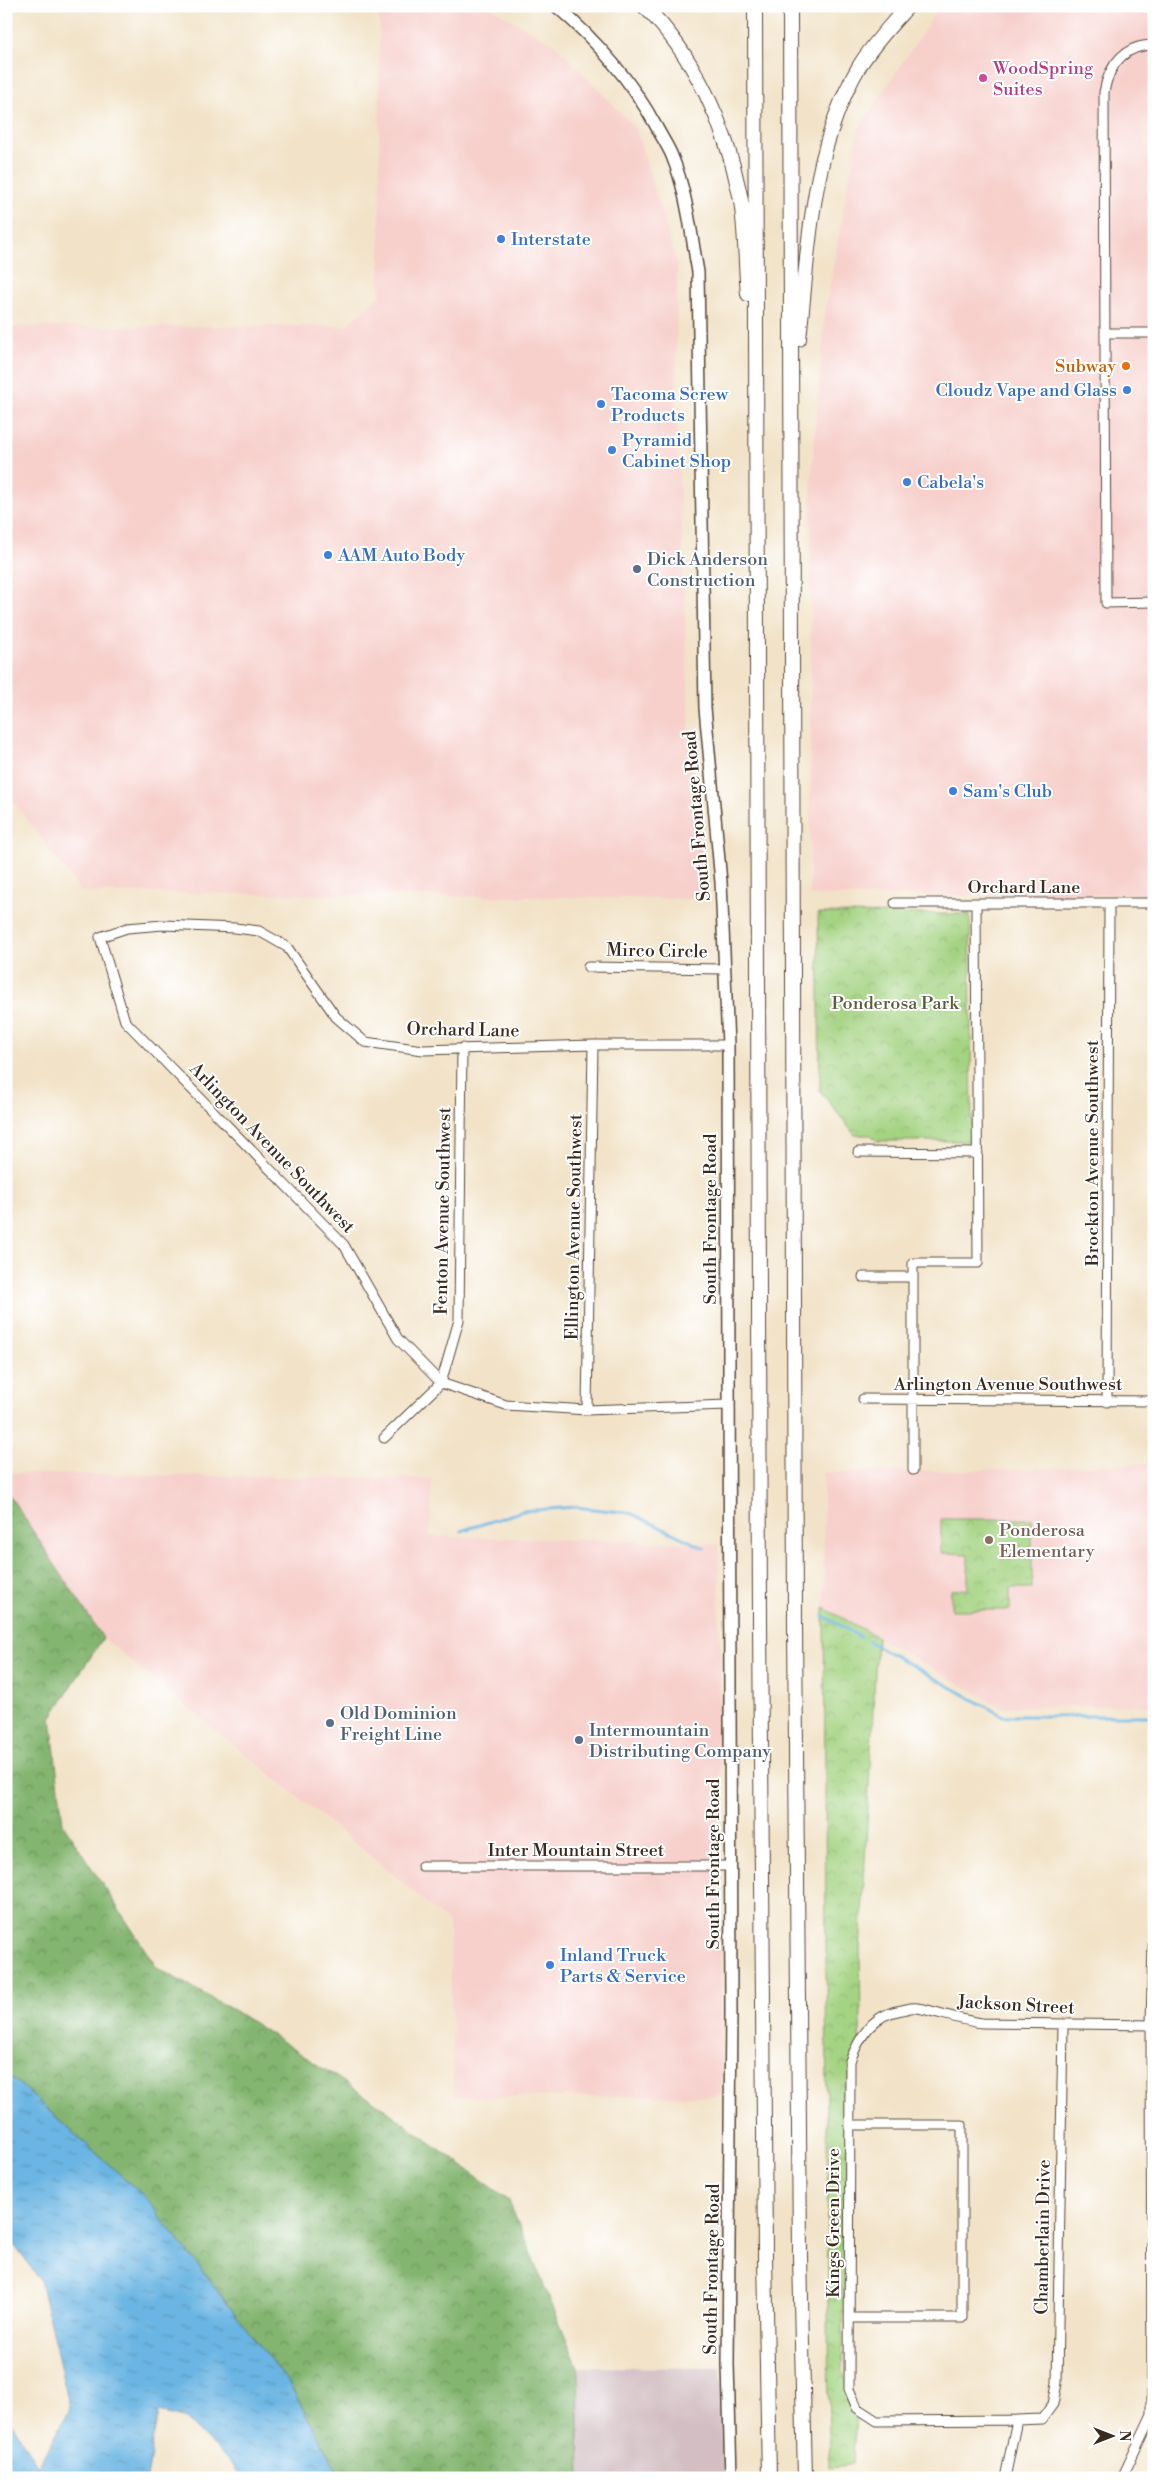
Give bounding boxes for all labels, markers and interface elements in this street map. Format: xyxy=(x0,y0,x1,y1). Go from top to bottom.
place label: WoodSpring Suites xyxy=(992,57,1094,101)
marker: WoodSpring Suites xyxy=(977,72,989,84)
place label: Interstate xyxy=(511,228,591,251)
marker: Interstate xyxy=(495,233,507,245)
place label: Subway xyxy=(1055,355,1116,378)
marker: Subway xyxy=(1120,360,1132,372)
place label: Cloudz Vape and Glass xyxy=(935,379,1117,402)
place label: Tacoma Screw Products xyxy=(611,383,729,427)
marker: Cloudz Vape and Glass xyxy=(1121,384,1133,396)
marker: Tacoma Screw Products xyxy=(595,398,607,410)
place label: Pyramid Cabinet Shop xyxy=(622,429,731,473)
marker: Pyramid Cabinet Shop xyxy=(606,444,618,456)
place label: Cabela's xyxy=(917,471,984,494)
marker: Cabela's xyxy=(901,476,913,488)
place label: AAM Auto Body xyxy=(337,544,466,567)
place label: Dick Anderson Construction xyxy=(647,548,768,592)
marker: AAM Auto Body xyxy=(322,549,334,561)
marker: Dick Anderson Construction xyxy=(631,563,643,575)
street label: South Frontage Road xyxy=(678,729,716,902)
place label: Sam's Club xyxy=(963,780,1052,803)
marker: Sam's Club xyxy=(947,785,959,797)
street label: Orchard Lane xyxy=(968,876,1080,899)
street label: Mirco Circle xyxy=(606,939,708,963)
park label: Ponderosa Park xyxy=(831,992,960,1015)
street label: Orchard Lane xyxy=(406,1018,520,1042)
street label: Brockton Avenue Southwest xyxy=(1081,1039,1104,1267)
street label: Arlington Avenue Southwest xyxy=(184,1057,360,1239)
street label: Fenton Avenue Southwest xyxy=(430,1106,456,1315)
street label: Ellington Avenue Southwest xyxy=(561,1113,587,1340)
street label: South Frontage Road xyxy=(699,1133,722,1305)
street label: Arlington Avenue Southwest xyxy=(893,1373,1123,1396)
place label: Ponderosa Elementary xyxy=(999,1519,1095,1563)
marker: Ponderosa Elementary xyxy=(983,1534,995,1546)
place label: Old Dominion Freight Line xyxy=(340,1702,457,1746)
marker: Old Dominion Freight Line xyxy=(324,1717,336,1729)
place label: Intermountain Distributing Company xyxy=(589,1719,771,1763)
marker: Intermountain Distributing Company xyxy=(573,1734,585,1746)
street label: South Frontage Road xyxy=(702,1778,725,1950)
street label: Inter Mountain Street xyxy=(488,1839,665,1862)
place label: Inland Truck Parts & Service xyxy=(560,1944,686,1988)
marker: Inland Truck Parts & Service xyxy=(544,1959,556,1971)
street label: Jackson Street xyxy=(956,1990,1076,2020)
street label: Kings Green Drive xyxy=(822,2148,845,2298)
street label: Chamberlain Drive xyxy=(1030,2159,1056,2315)
street label: South Frontage Road xyxy=(699,2182,725,2355)
north arrow xyxy=(1088,2412,1138,2462)
text: N xyxy=(1115,2430,1133,2442)

